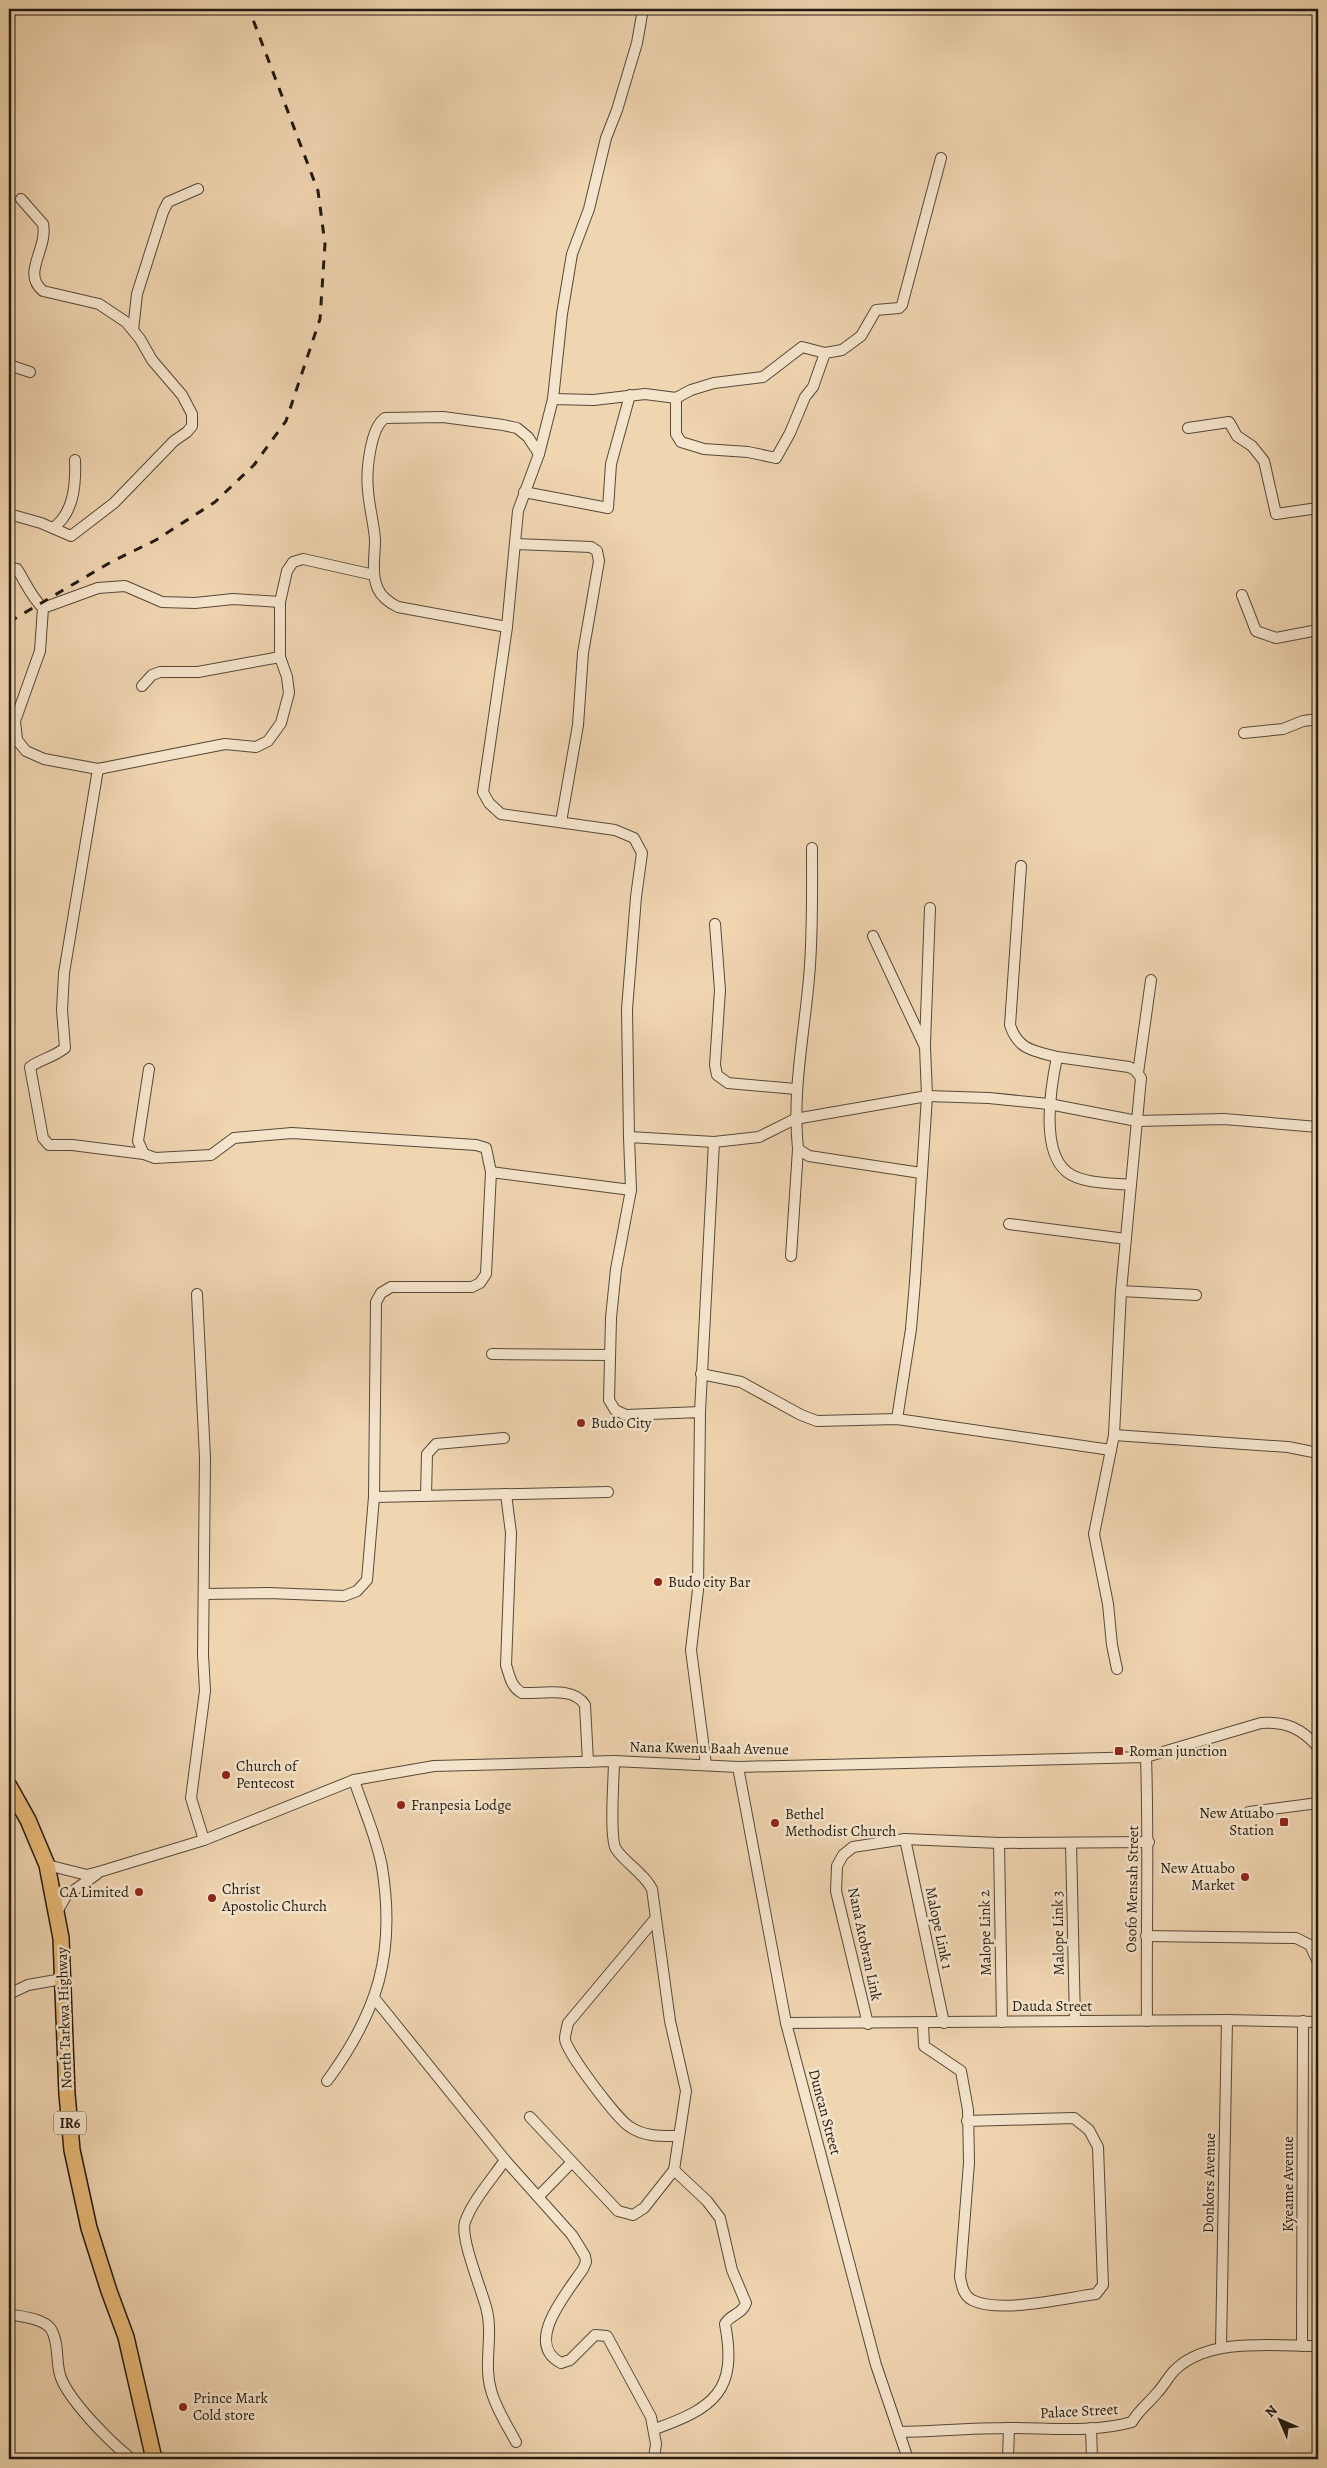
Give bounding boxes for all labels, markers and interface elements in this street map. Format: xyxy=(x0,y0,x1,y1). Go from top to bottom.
place label: Budo City xyxy=(591,1413,652,1433)
marker: Budo City xyxy=(575,1417,587,1429)
place label: Budo city Bar xyxy=(668,1572,751,1592)
marker: Budo city Bar xyxy=(652,1576,664,1588)
street label: Nana Kwenu Baah Avenue xyxy=(629,1737,789,1759)
place label: Roman junction xyxy=(1129,1741,1227,1761)
marker: Roman junction xyxy=(1113,1745,1125,1757)
place label: Church of Pentecost xyxy=(236,1756,299,1793)
marker: Church of Pentecost xyxy=(220,1769,232,1781)
place label: Franpesia Lodge xyxy=(411,1795,512,1815)
marker: Franpesia Lodge xyxy=(395,1799,407,1811)
place label: New Atuabo Station xyxy=(1199,1803,1274,1840)
place label: Bethel Methodist Church xyxy=(785,1804,896,1841)
marker: New Atuabo Station xyxy=(1278,1816,1290,1828)
marker: Bethel Methodist Church xyxy=(769,1817,781,1829)
street label: Osofo Mensah Street xyxy=(1121,1825,1143,1953)
place label: New Atuabo Market xyxy=(1160,1858,1235,1895)
marker: New Atuabo Market xyxy=(1239,1871,1251,1883)
place label: Christ Apostolic Church xyxy=(221,1879,327,1916)
place label: CA Limited xyxy=(60,1882,130,1902)
street label: Nana Atobran Link xyxy=(843,1885,887,2003)
street label: Malope Link 1 xyxy=(920,1885,958,1971)
marker: CA Limited xyxy=(133,1886,145,1898)
street label: Malope Link 2 xyxy=(974,1890,996,1976)
street label: Malope Link 3 xyxy=(1047,1890,1069,1976)
marker: Christ Apostolic Church xyxy=(206,1892,218,1904)
street label: North Tarkwa Highway xyxy=(52,1946,76,2089)
street label: Dauda Street xyxy=(1012,1996,1092,2016)
street label: Duncan Street xyxy=(804,2067,846,2157)
road number: IR6 xyxy=(54,2112,86,2134)
street label: Donkors Avenue xyxy=(1198,2132,1220,2233)
street label: Kyeame Avenue xyxy=(1278,2136,1298,2232)
place label: Prince Mark Cold store xyxy=(193,2388,268,2425)
north arrow xyxy=(1254,2396,1304,2446)
street label: Palace Street xyxy=(1039,2399,1119,2423)
marker: Prince Mark Cold store xyxy=(177,2401,189,2413)
text: N xyxy=(1261,2401,1281,2421)

